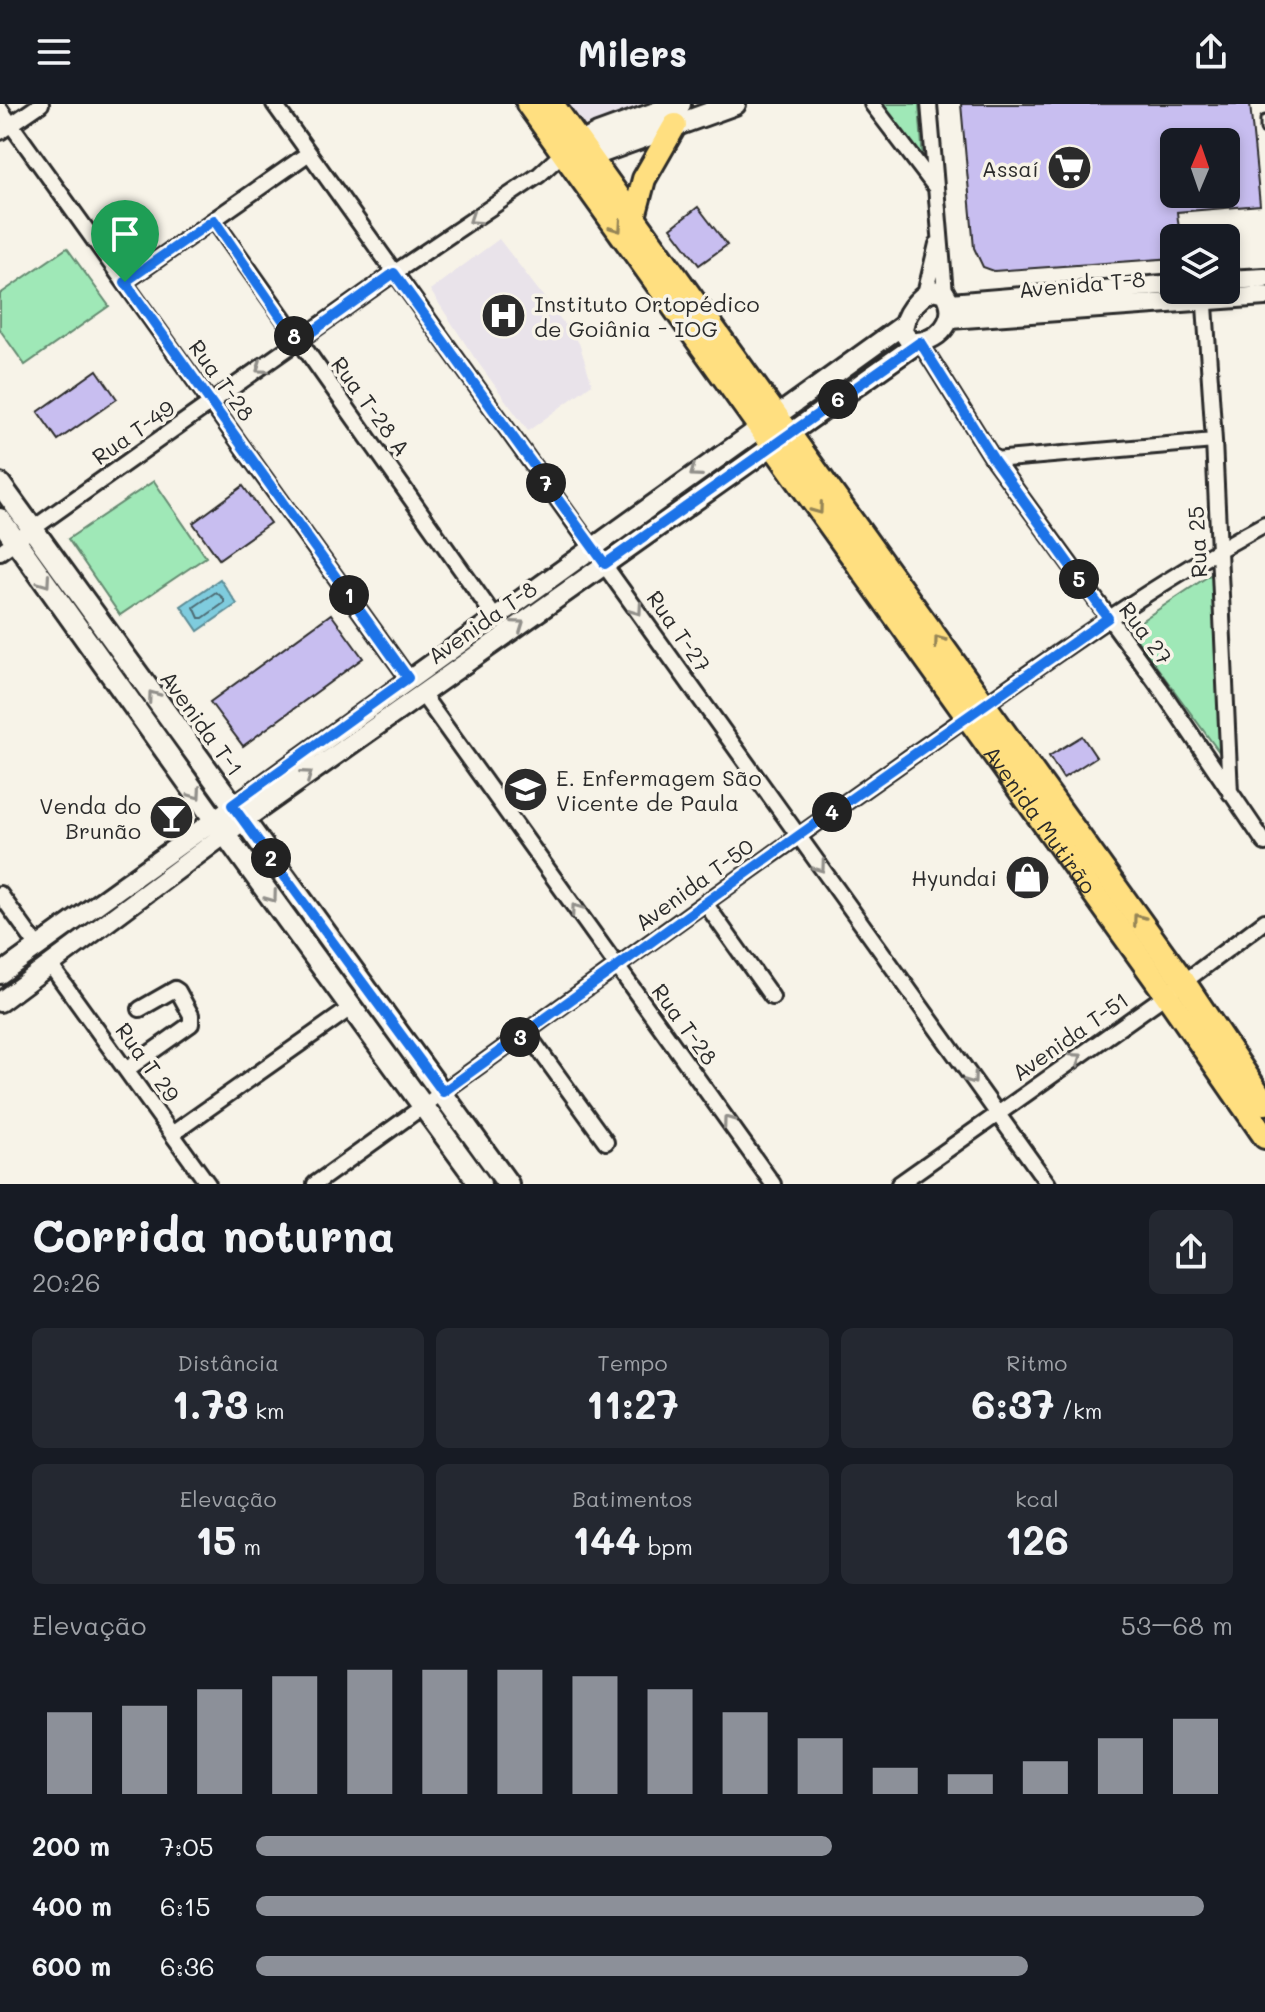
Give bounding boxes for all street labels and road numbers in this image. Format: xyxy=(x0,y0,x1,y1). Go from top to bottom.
street label: Avenida T-8 xyxy=(1018,264,1146,304)
street label: Rua T-28 xyxy=(183,333,261,427)
street label: Rua T-28 A xyxy=(325,350,417,462)
street label: Rua T-49 xyxy=(86,393,180,471)
street label: Rua 25 xyxy=(1181,505,1213,579)
street label: Avenida T-8 xyxy=(422,574,542,670)
street label: Rua T-27 xyxy=(640,585,718,677)
street label: Rua 27 xyxy=(1113,596,1179,670)
street label: Avenida T-1 xyxy=(154,665,250,781)
street label: Avenida Mutirão xyxy=(978,739,1104,899)
street label: Avenida T-50 xyxy=(629,831,759,937)
street label: Rua T-28 xyxy=(646,977,724,1071)
street label: Avenida T-51 xyxy=(1006,985,1134,1087)
street label: Rua T 29 xyxy=(109,1016,187,1108)

